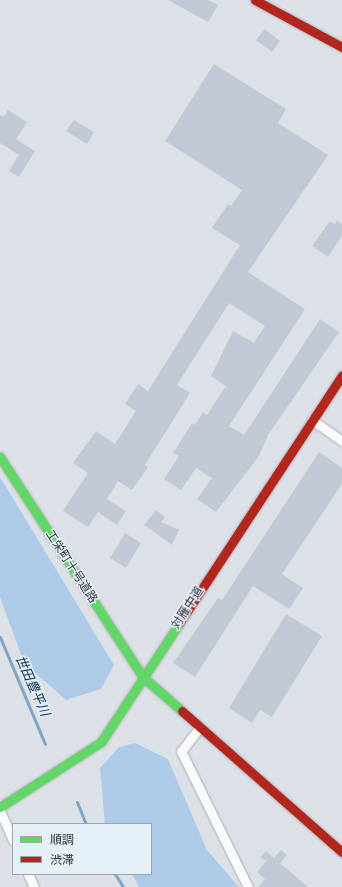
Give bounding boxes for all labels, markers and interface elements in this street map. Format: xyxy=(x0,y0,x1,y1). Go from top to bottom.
street label: 工栄町十号道路 xyxy=(42,528,100,606)
street label: 対雁中道 xyxy=(169,584,207,632)
water label: 世田豊平川 xyxy=(12,653,52,719)
legend xyxy=(12,823,152,875)
text: 順調 xyxy=(50,833,74,848)
text: 渋滞 xyxy=(50,853,74,868)

